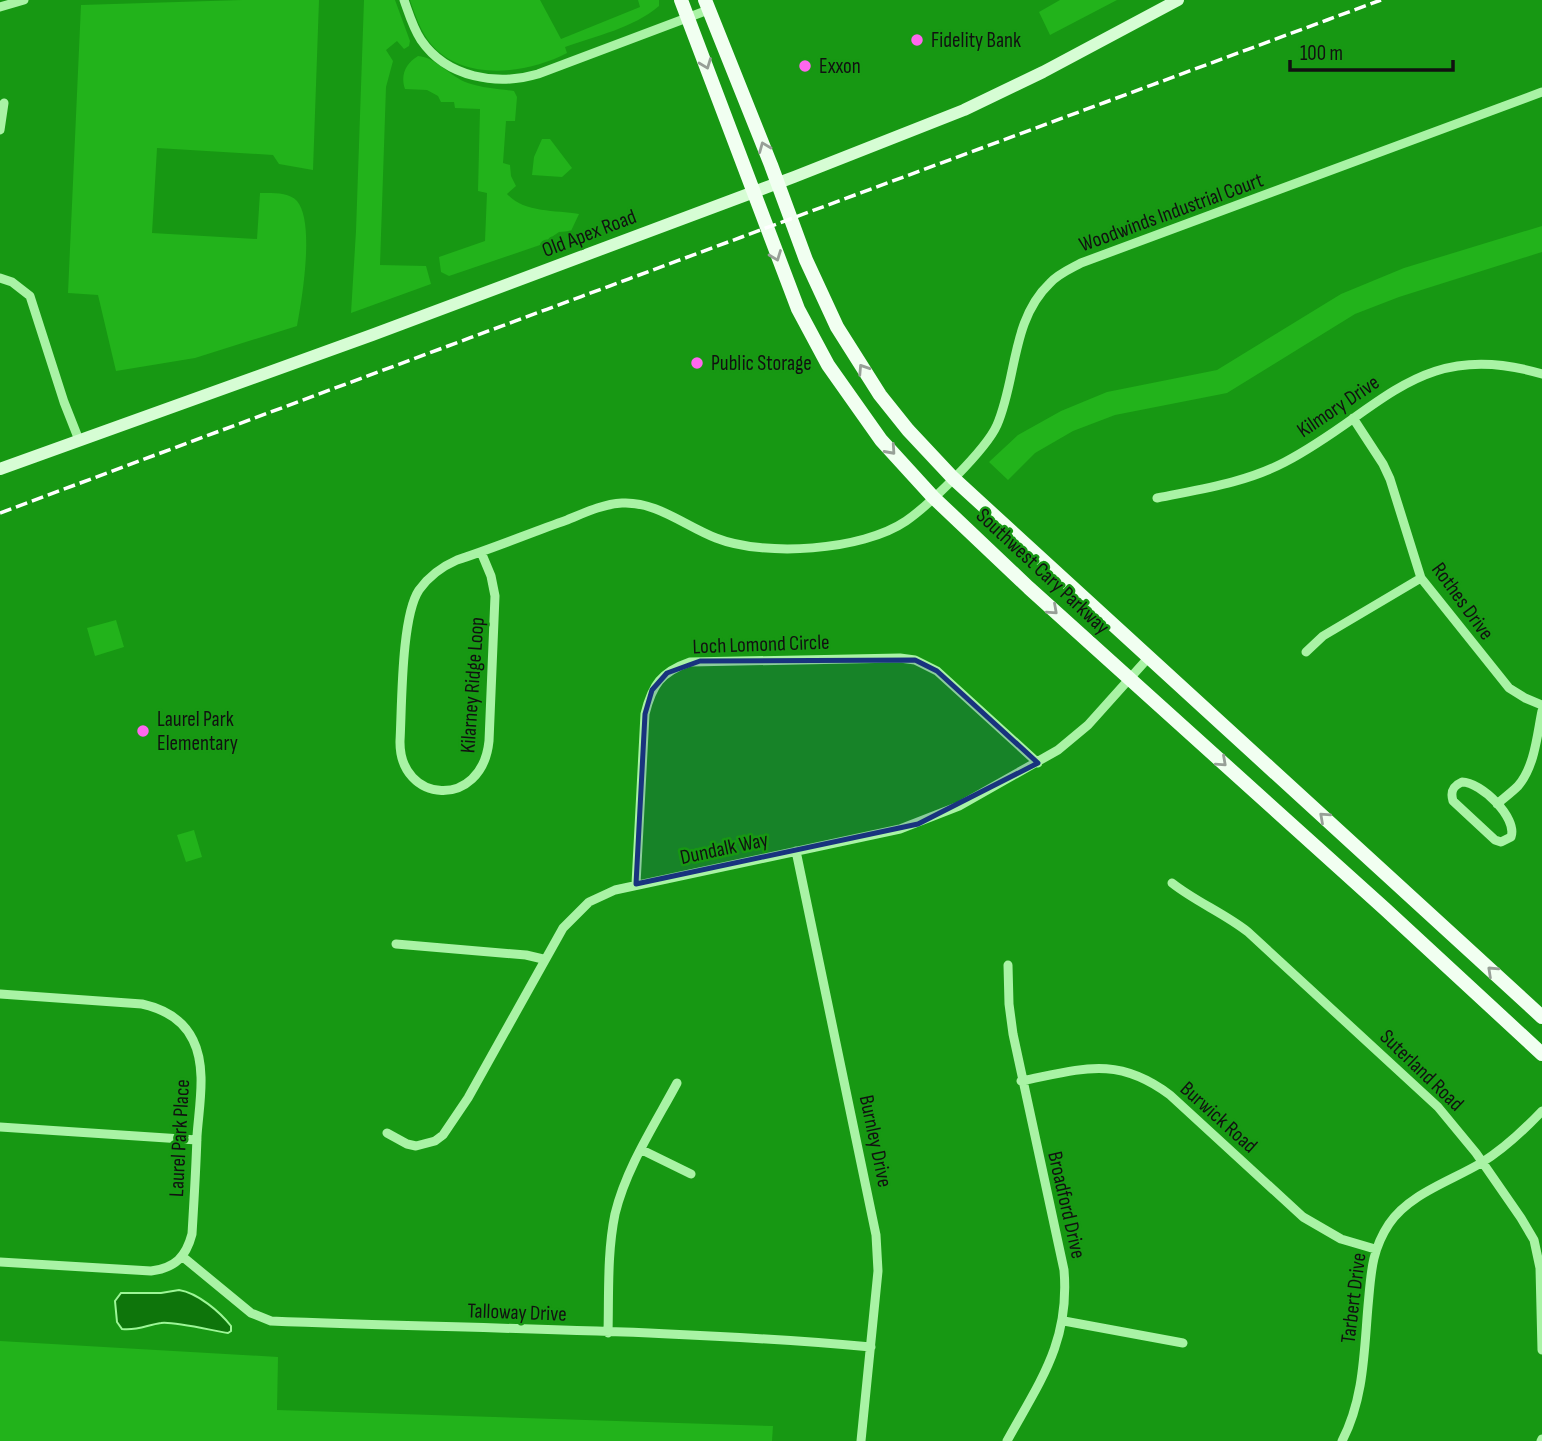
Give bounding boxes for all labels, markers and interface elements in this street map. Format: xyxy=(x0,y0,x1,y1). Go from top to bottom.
place label: Fidelity Bank xyxy=(931,28,1021,53)
scale bar xyxy=(1290,28,1453,72)
marker: Fidelity Bank xyxy=(909,32,925,48)
text: 100 m xyxy=(1300,41,1343,66)
place label: Exxon xyxy=(819,54,861,79)
one-way arrow xyxy=(698,57,712,69)
marker: Exxon xyxy=(797,58,813,74)
one-way arrow xyxy=(758,142,772,154)
street label: Woodwinds Industrial Court xyxy=(1076,168,1267,257)
street label: Old Apex Road xyxy=(539,204,640,263)
one-way arrow xyxy=(768,249,782,261)
place label: Public Storage xyxy=(711,351,812,376)
marker: Public Storage xyxy=(689,355,705,371)
one-way arrow xyxy=(858,364,871,377)
street label: Kilmory Drive xyxy=(1292,370,1384,443)
one-way arrow xyxy=(883,442,895,455)
street label: Southwest Cary Parkway xyxy=(971,503,1115,640)
street label: Rothes Drive xyxy=(1426,558,1499,645)
one-way arrow xyxy=(1045,601,1058,614)
street label: Kilarney Ridge Loop xyxy=(455,616,490,754)
street label: Loch Lomond Circle xyxy=(692,630,830,659)
place label: Laurel Park Elementary xyxy=(157,707,238,756)
marker: Laurel Park Elementary xyxy=(135,723,151,739)
one-way arrow xyxy=(1214,754,1227,766)
one-way arrow xyxy=(1319,813,1332,825)
street label: Dundalk Way xyxy=(678,827,770,870)
one-way arrow xyxy=(1487,966,1500,979)
street label: Suterland Road xyxy=(1375,1024,1469,1116)
street label: Burwick Road xyxy=(1175,1076,1262,1158)
street label: Laurel Park Place xyxy=(164,1079,195,1197)
street label: Burnley Drive xyxy=(854,1093,897,1189)
street label: Broadford Drive xyxy=(1042,1149,1091,1261)
street label: Tarbert Drive xyxy=(1336,1251,1371,1345)
street label: Talloway Drive xyxy=(467,1298,567,1327)

